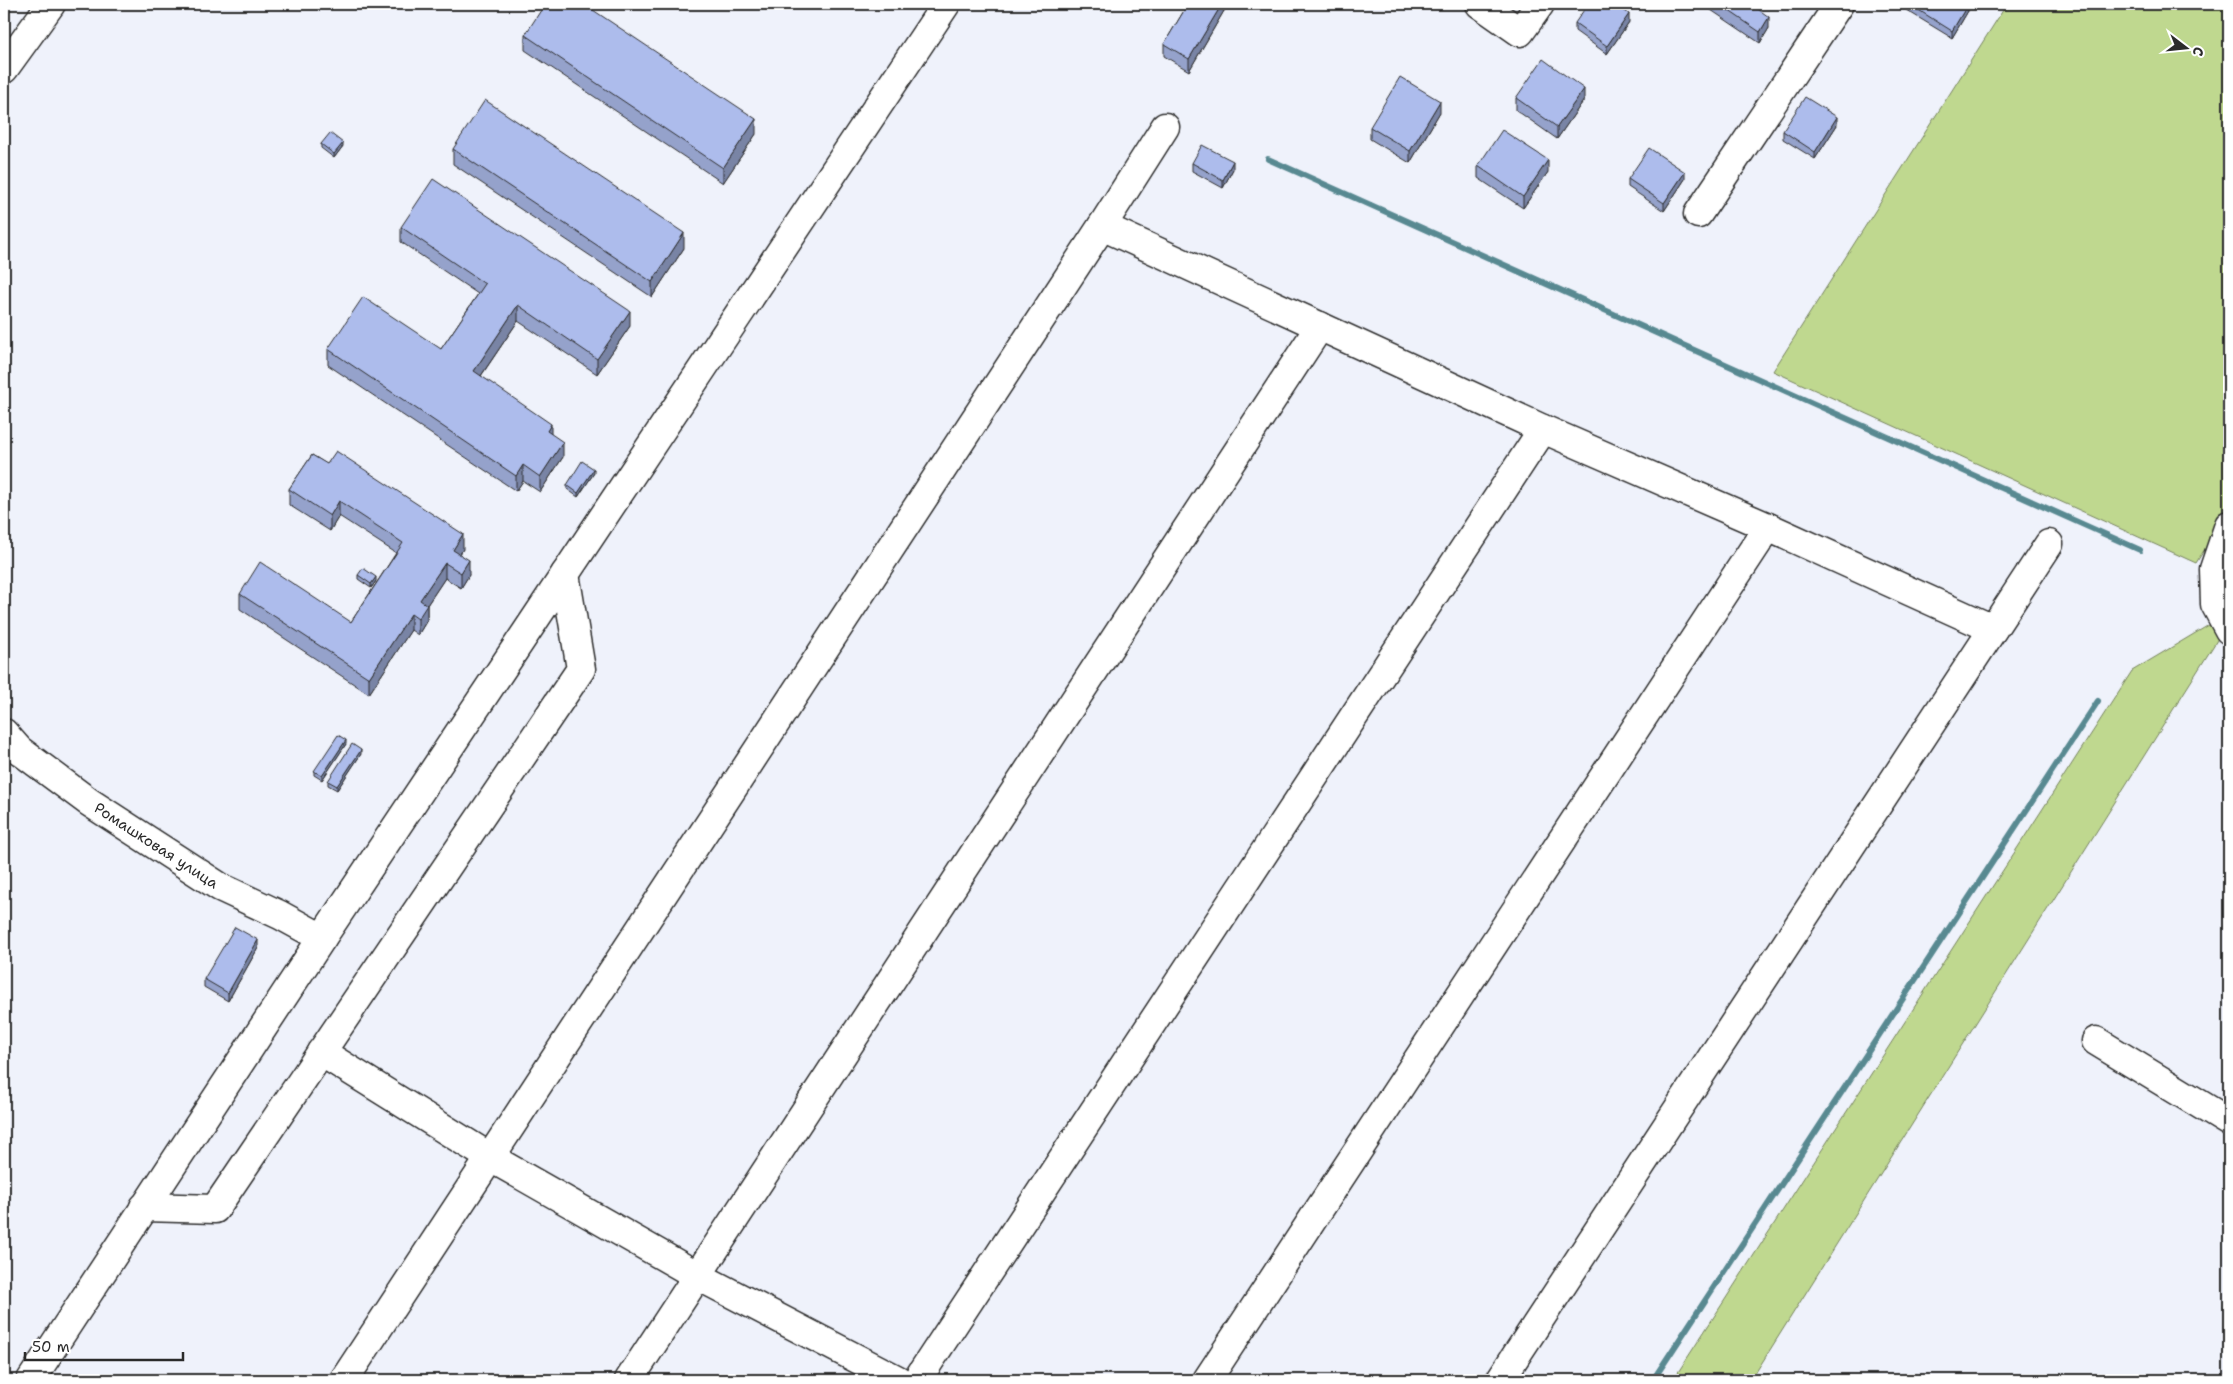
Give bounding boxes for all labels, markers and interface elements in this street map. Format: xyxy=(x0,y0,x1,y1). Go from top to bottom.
north arrow xyxy=(2160,22,2210,72)
text: С xyxy=(2189,45,2208,58)
street label: Ромашковая улица xyxy=(90,798,223,894)
scale bar xyxy=(25,1329,182,1361)
text: 50 m xyxy=(32,1337,70,1357)

